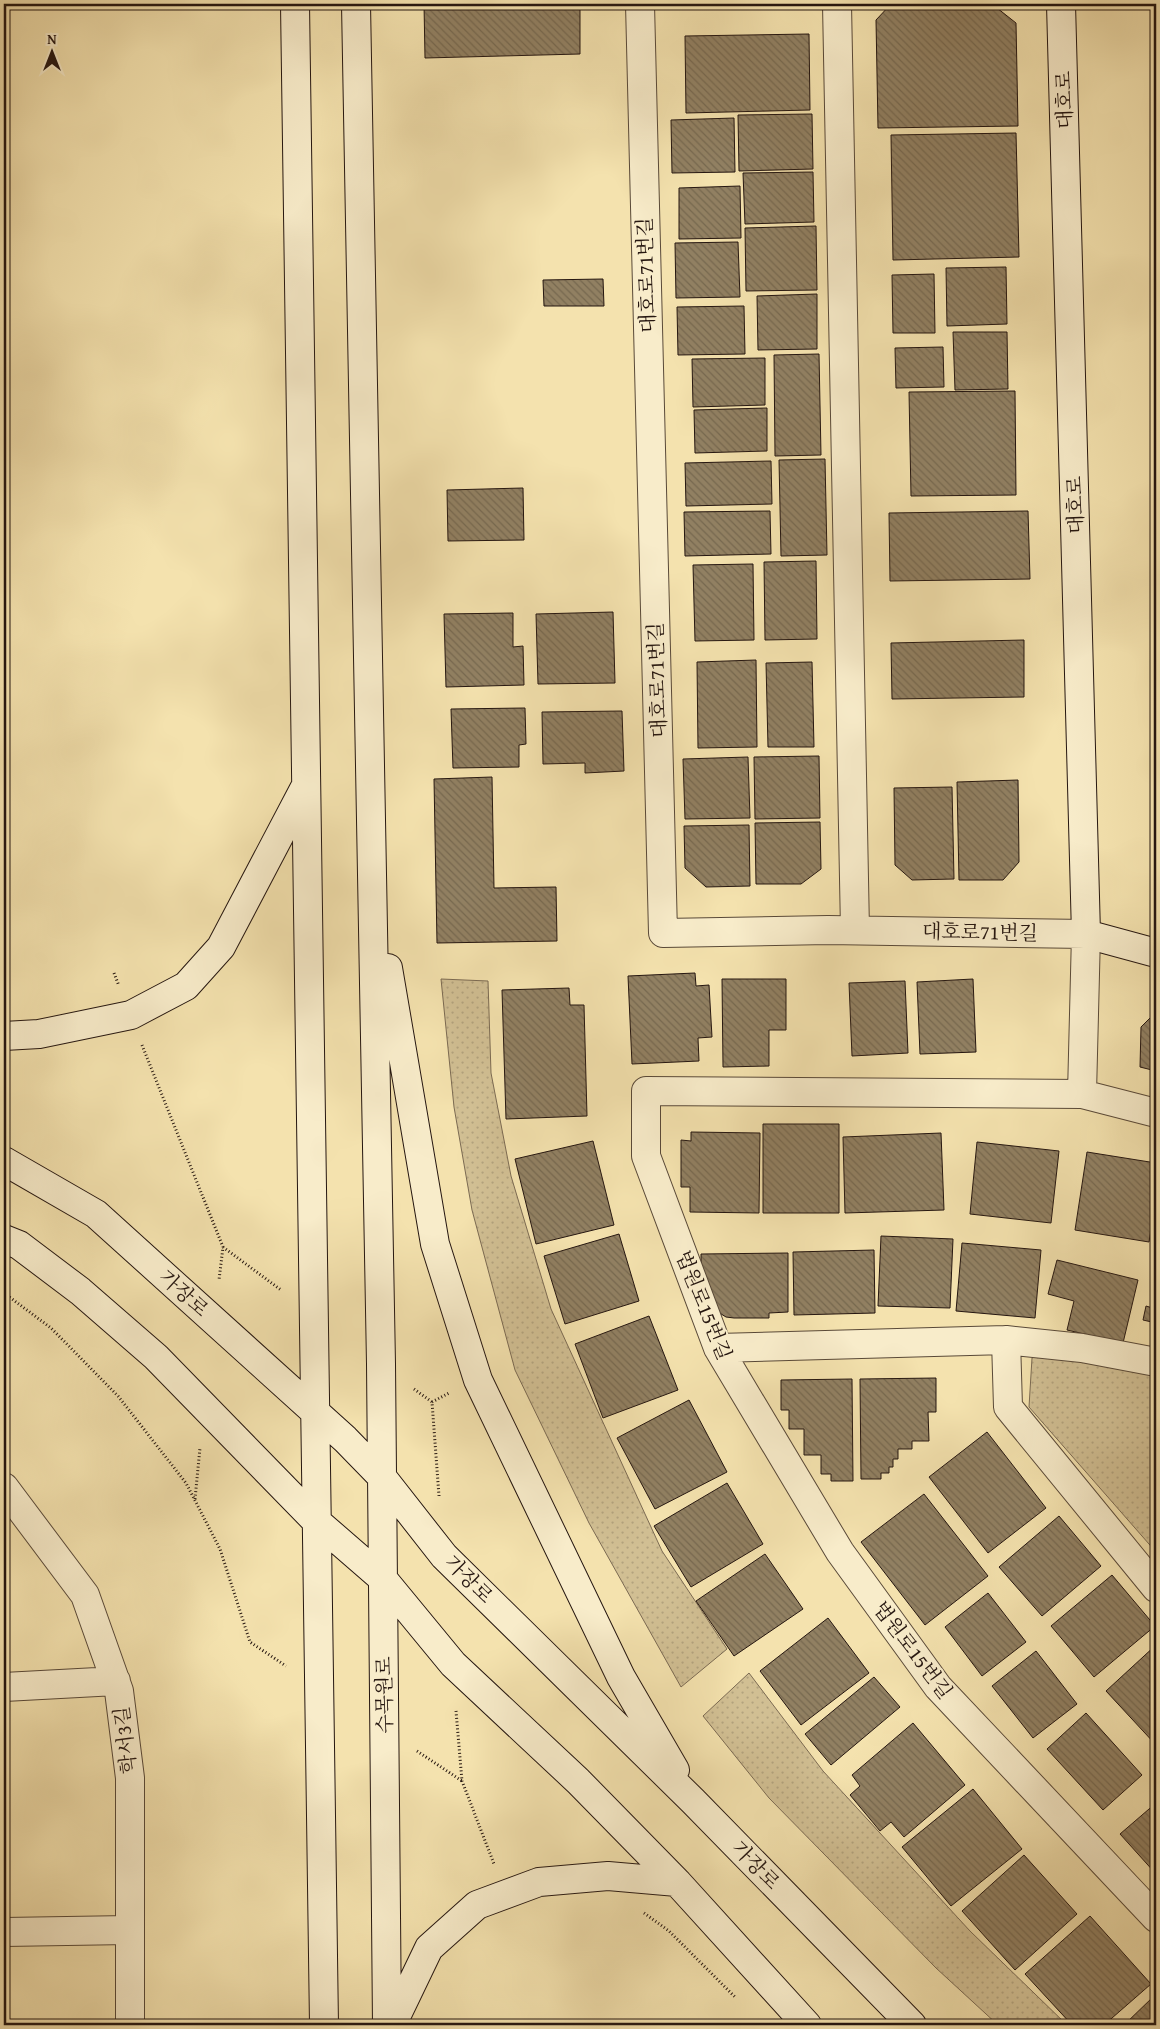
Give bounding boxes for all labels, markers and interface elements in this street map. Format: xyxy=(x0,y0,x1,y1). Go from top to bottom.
north arrow xyxy=(28,28,78,78)
text: N xyxy=(47,29,57,49)
street label: 대호로 xyxy=(1048,71,1079,129)
street label: 대호로71번길 xyxy=(629,217,662,333)
street label: 대호로 xyxy=(1059,476,1090,534)
street label: 대호로71번길 xyxy=(640,622,673,738)
street label: 대호로71번길 xyxy=(922,916,1038,947)
street label: 법원로15번길 xyxy=(669,1246,740,1364)
street label: 가장로 xyxy=(153,1262,216,1323)
street label: 가장로 xyxy=(439,1548,500,1609)
street label: 법원로15번길 xyxy=(867,1595,960,1705)
street label: 수목원로 xyxy=(368,1656,399,1734)
street label: 학서3길 xyxy=(106,1705,143,1775)
street label: 가장로 xyxy=(726,1834,787,1896)

